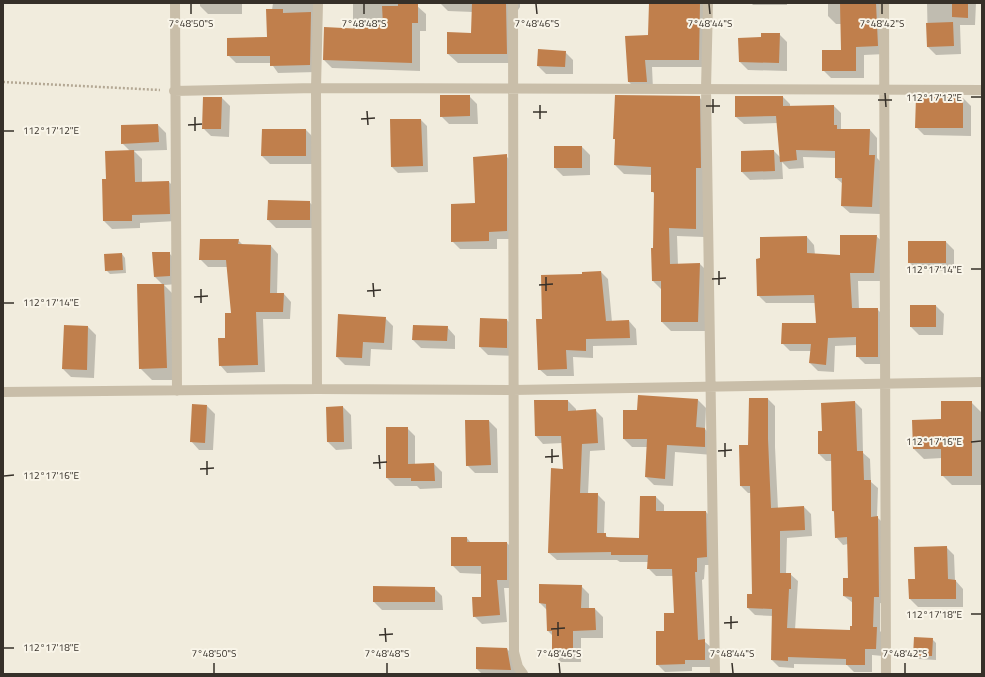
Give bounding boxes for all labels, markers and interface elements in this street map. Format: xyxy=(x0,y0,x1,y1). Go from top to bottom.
text: 7°48'50"S xyxy=(169,16,213,31)
text: 7°48'48"S xyxy=(342,16,386,31)
text: 7°48'46"S xyxy=(515,16,559,31)
text: 7°48'44"S xyxy=(688,16,732,31)
text: 7°48'42"S xyxy=(860,16,904,31)
text: 112°17'12"E xyxy=(906,90,963,105)
text: 112°17'12"E xyxy=(23,123,80,138)
text: 112°17'14"E xyxy=(906,262,963,277)
text: 112°17'14"E xyxy=(23,295,80,310)
text: 112°17'16"E xyxy=(906,434,963,449)
text: 112°17'16"E xyxy=(23,468,80,483)
text: 112°17'18"E xyxy=(906,607,963,622)
text: 112°17'18"E xyxy=(23,640,80,655)
text: 7°48'50"S xyxy=(192,646,236,661)
text: 7°48'48"S xyxy=(365,646,409,661)
text: 7°48'46"S xyxy=(537,646,581,661)
text: 7°48'44"S xyxy=(710,646,754,661)
text: 7°48'42"S xyxy=(883,646,927,661)

